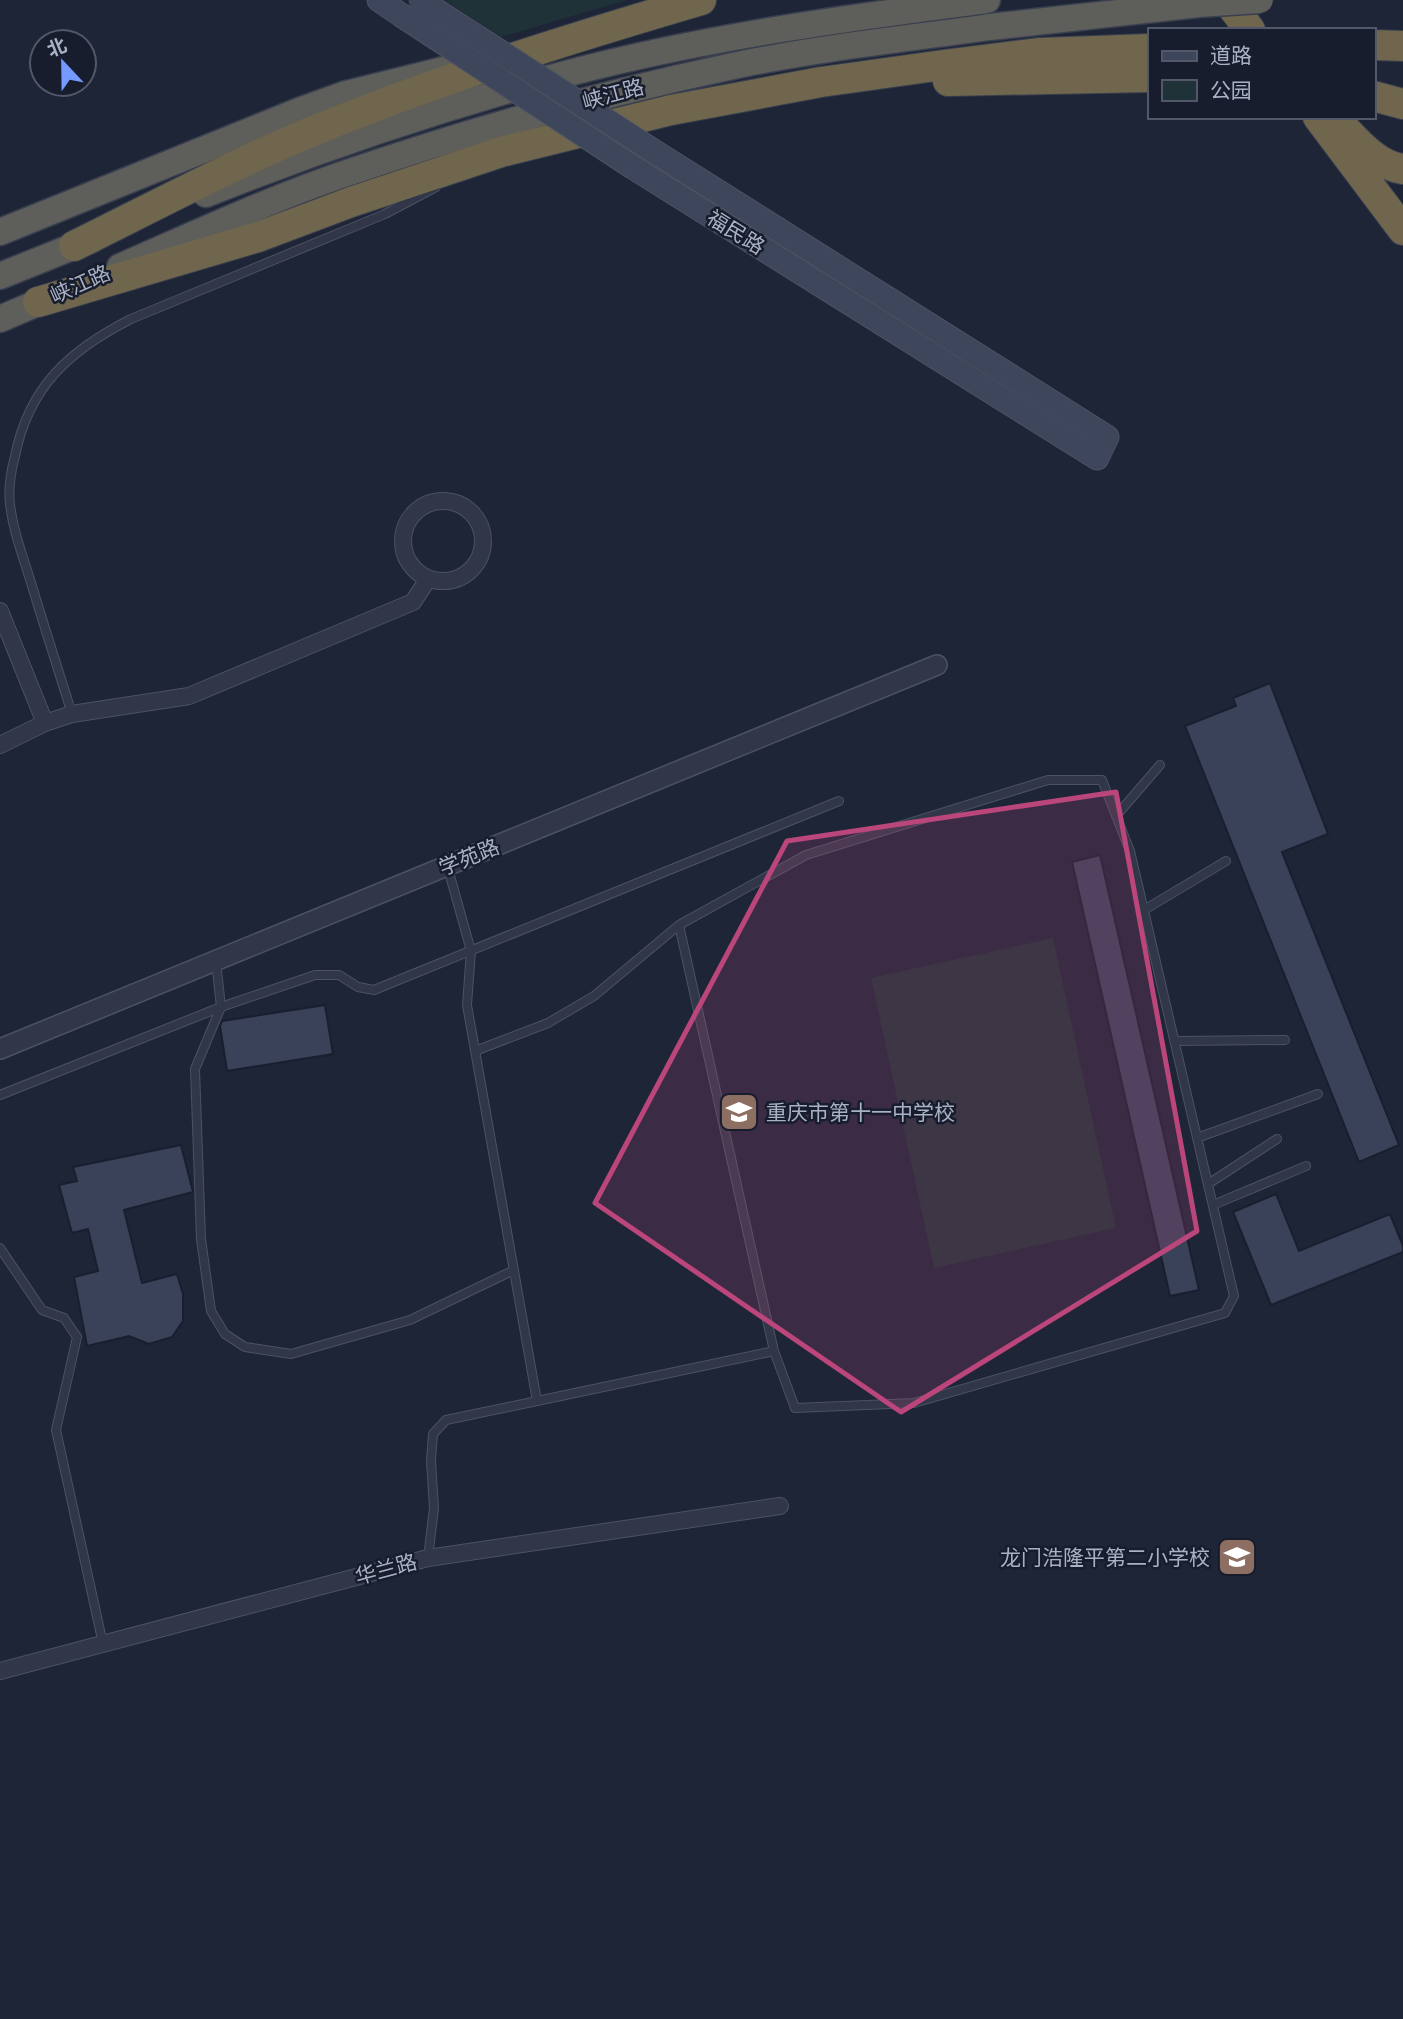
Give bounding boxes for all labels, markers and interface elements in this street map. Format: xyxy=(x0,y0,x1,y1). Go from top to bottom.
north arrow xyxy=(28,28,98,98)
legend xyxy=(1148,28,1375,119)
text: 北 xyxy=(44,33,70,62)
text: 道路 xyxy=(1210,43,1252,68)
street label: 峡江路 xyxy=(579,74,647,114)
text: 公园 xyxy=(1210,78,1252,103)
street label: 福民路 xyxy=(703,205,769,259)
street label: 峡江路 xyxy=(46,260,114,308)
street label: 学苑路 xyxy=(435,834,503,880)
school or university icon: 重庆市第十一中学校 xyxy=(718,1091,760,1133)
place label: 重庆市第十一中学校 xyxy=(766,1100,955,1125)
school or university icon: 龙门浩隆平第二小学校 xyxy=(1216,1536,1258,1578)
place label: 龙门浩隆平第二小学校 xyxy=(1000,1545,1210,1570)
street label: 华兰路 xyxy=(352,1549,420,1589)

